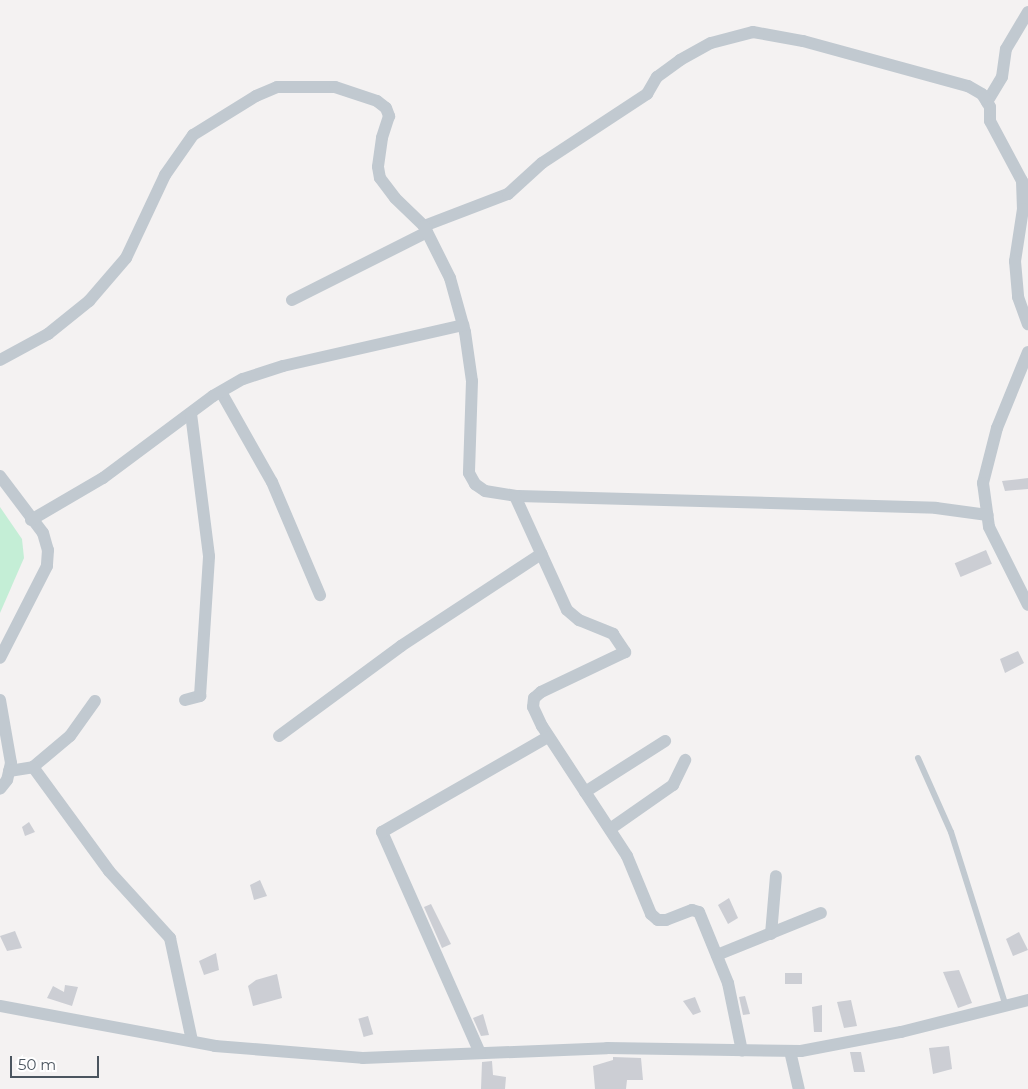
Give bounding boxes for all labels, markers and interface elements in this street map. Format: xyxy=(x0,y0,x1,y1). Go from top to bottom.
scale bar xyxy=(12,1046,101,1078)
text: 50 m xyxy=(18,1055,56,1074)

